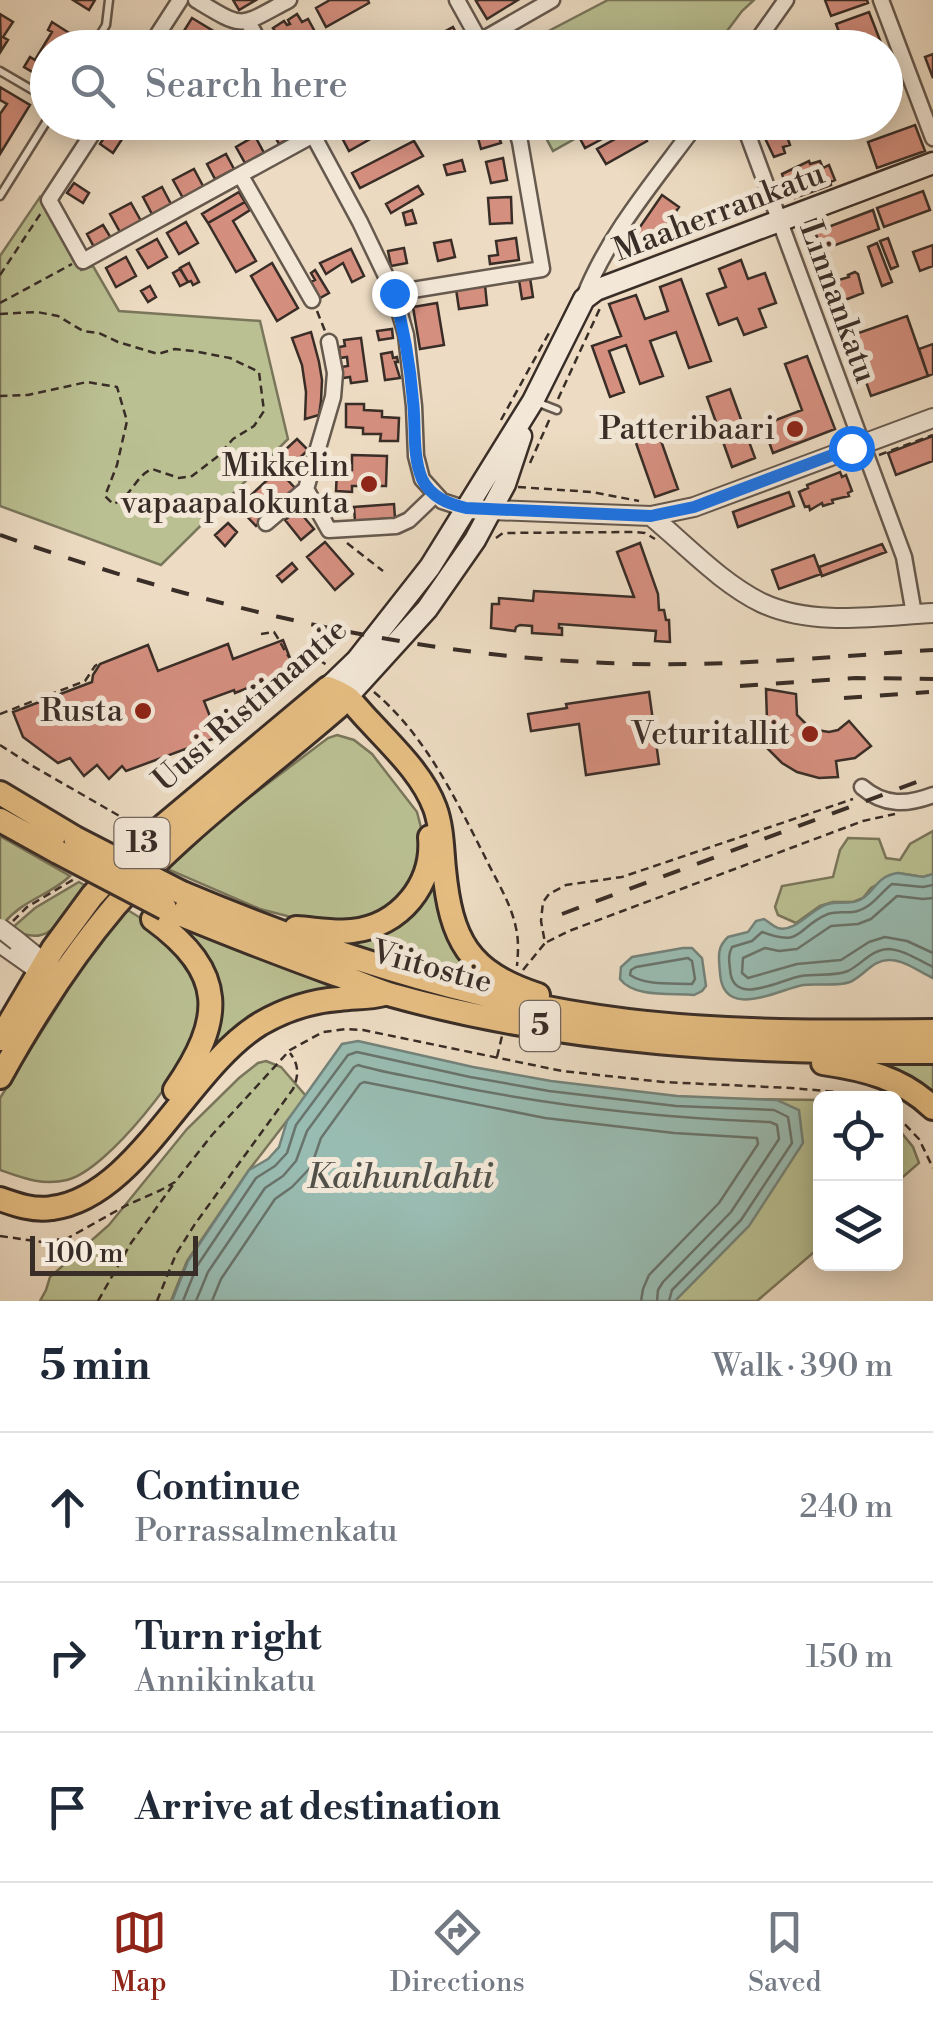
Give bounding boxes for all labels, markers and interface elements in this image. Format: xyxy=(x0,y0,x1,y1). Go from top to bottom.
search box xyxy=(30,30,903,140)
icon: search xyxy=(65,58,120,113)
text: Search here xyxy=(145,62,348,109)
street label: Maaherrankatu xyxy=(608,153,830,271)
street label: Linnankatu xyxy=(790,216,886,388)
route end xyxy=(372,271,418,317)
place label: Patteribaari xyxy=(599,409,775,449)
marker: Patteribaari xyxy=(784,418,806,440)
route start xyxy=(829,426,875,472)
place label: Mikkelin vapaapalokunta xyxy=(120,446,350,523)
marker: Mikkelin vapaapalokunta xyxy=(358,473,380,495)
street label: Uusi Ristiinantie xyxy=(145,610,355,800)
place label: Rusta xyxy=(40,691,124,731)
marker: Rusta xyxy=(132,700,154,722)
place label: Veturitallit xyxy=(630,714,790,754)
marker: Veturitallit xyxy=(799,723,821,745)
road number: 13 xyxy=(114,818,170,868)
street label: Viitostie xyxy=(366,931,497,1002)
road number: 5 xyxy=(520,1001,560,1051)
map controls xyxy=(813,1091,903,1271)
button: locate xyxy=(813,1091,903,1181)
water label: Kaihunlahti xyxy=(306,1156,494,1199)
button: layers xyxy=(813,1181,903,1271)
scale bar xyxy=(30,1231,198,1276)
text: 100 m xyxy=(45,1236,124,1271)
text: 5 min xyxy=(40,1340,150,1393)
text: Walk · 390 m xyxy=(712,1346,893,1386)
text: Continue xyxy=(135,1464,300,1511)
icon: ahead xyxy=(40,1480,95,1535)
text: 240 m xyxy=(800,1487,893,1527)
text: Porrassalmenkatu xyxy=(135,1511,398,1551)
text: Turn right xyxy=(135,1614,321,1661)
icon: right xyxy=(40,1630,95,1685)
text: 150 m xyxy=(806,1637,893,1677)
text: Annikinkatu xyxy=(135,1661,315,1701)
icon: arrive xyxy=(40,1780,95,1835)
text: Arrive at destination xyxy=(135,1784,501,1831)
tab: Map xyxy=(112,1905,167,2000)
tab: Directions xyxy=(390,1905,525,2000)
tab: Saved xyxy=(748,1905,821,2000)

